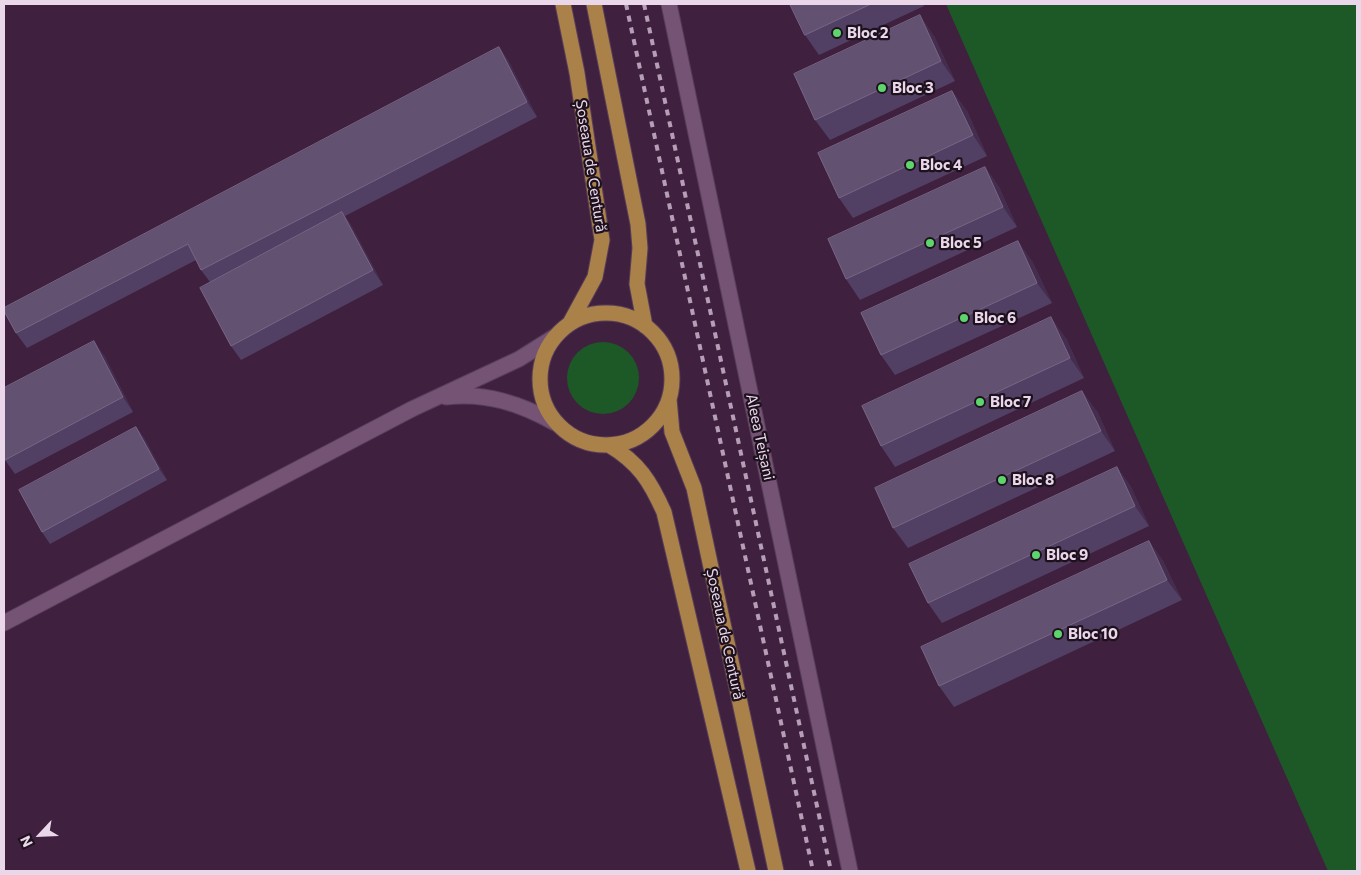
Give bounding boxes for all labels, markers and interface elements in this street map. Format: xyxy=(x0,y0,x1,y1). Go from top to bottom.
place label: Bloc 2 xyxy=(847,24,889,42)
marker: Bloc 2 xyxy=(831,27,843,39)
place label: Bloc 3 xyxy=(892,79,934,97)
marker: Bloc 3 xyxy=(876,82,888,94)
street label: Șoseaua de Centură xyxy=(572,99,610,233)
place label: Bloc 4 xyxy=(920,156,962,174)
marker: Bloc 4 xyxy=(904,159,916,171)
place label: Bloc 5 xyxy=(940,234,982,252)
marker: Bloc 5 xyxy=(924,237,936,249)
place label: Bloc 6 xyxy=(974,309,1016,327)
marker: Bloc 6 xyxy=(958,312,970,324)
street label: Aleea Teișani xyxy=(742,392,778,482)
place label: Bloc 7 xyxy=(990,393,1031,411)
marker: Bloc 7 xyxy=(974,396,986,408)
place label: Bloc 8 xyxy=(1012,471,1054,489)
marker: Bloc 8 xyxy=(996,474,1008,486)
place label: Bloc 9 xyxy=(1046,546,1088,564)
marker: Bloc 9 xyxy=(1030,549,1042,561)
street label: Șoseaua de Centură xyxy=(702,567,748,701)
place label: Bloc 10 xyxy=(1068,625,1118,643)
marker: Bloc 10 xyxy=(1052,628,1064,640)
north arrow xyxy=(15,810,65,860)
text: N xyxy=(16,833,36,850)

